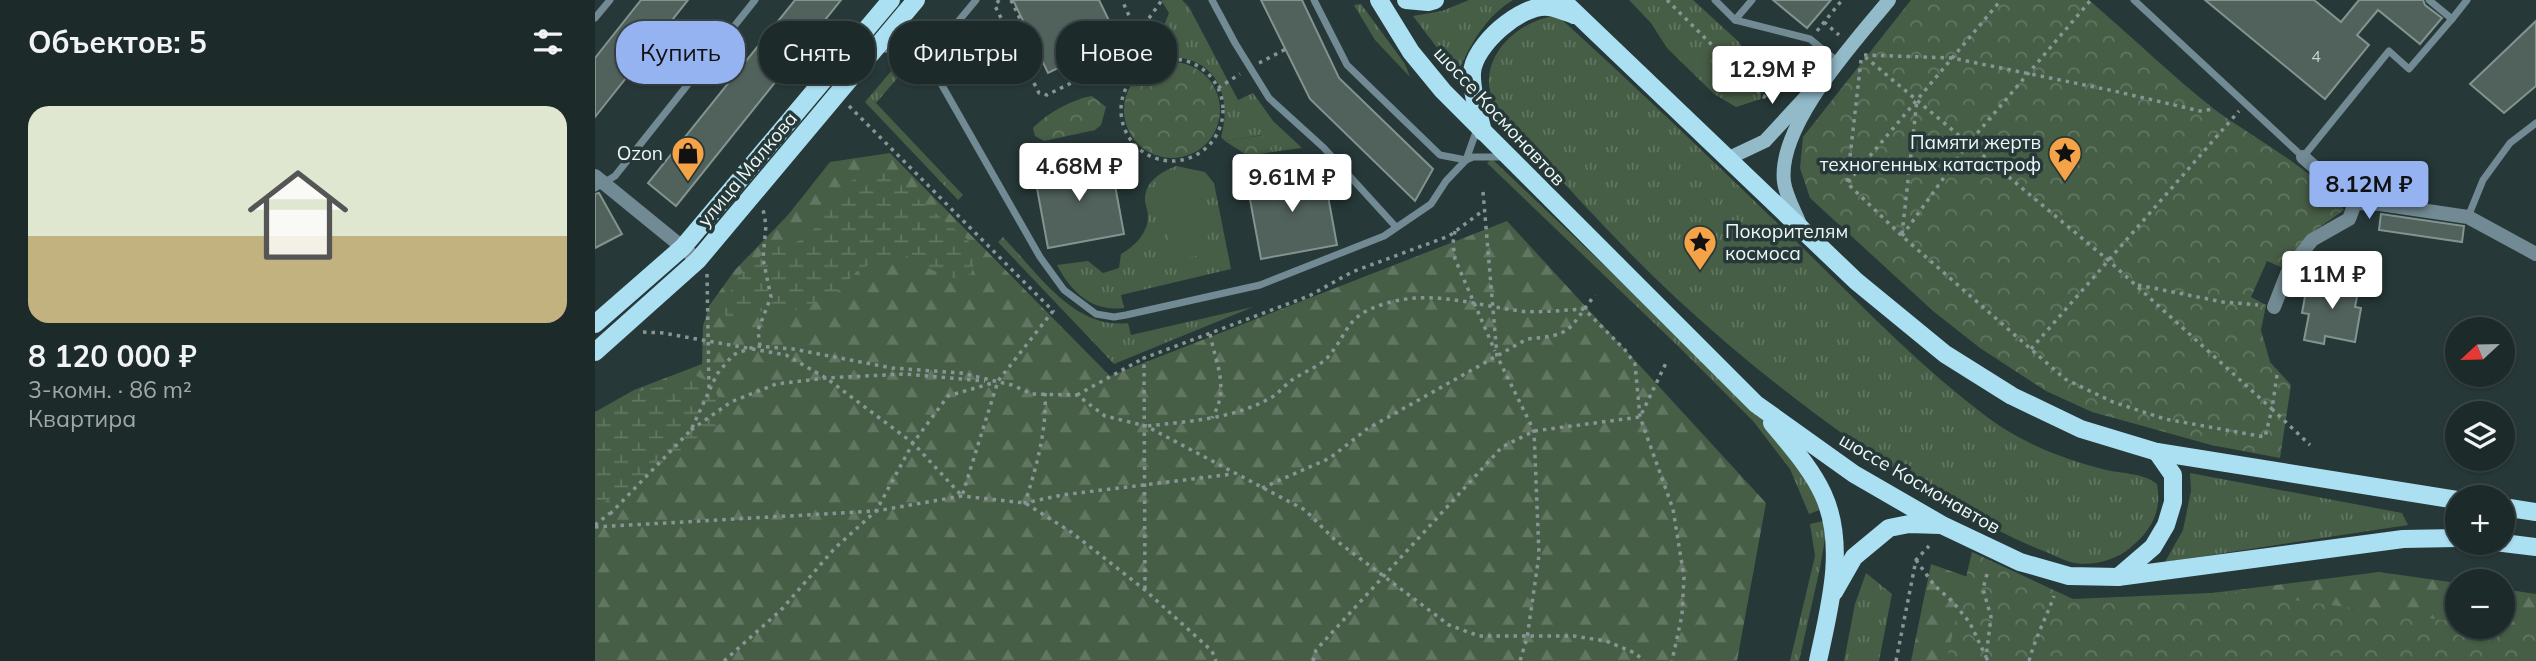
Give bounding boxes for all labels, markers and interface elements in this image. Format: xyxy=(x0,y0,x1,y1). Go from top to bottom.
chip: Купить xyxy=(616,21,745,84)
chip: Снять xyxy=(759,21,875,84)
chip: Фильтры xyxy=(889,21,1042,84)
chip: Новое xyxy=(1056,21,1177,84)
text: Объектов: 5 xyxy=(28,23,207,61)
icon: filters xyxy=(529,23,567,61)
street label: шоссе Космонавтов xyxy=(1429,41,1571,191)
pin: 12.9M ₽ xyxy=(1707,46,1837,106)
house number: 4 xyxy=(2311,46,2321,66)
text: 12.9M ₽ xyxy=(1728,54,1816,83)
street label: улица Малкова xyxy=(692,107,802,231)
place label: Памяти жертв техногенных катастроф xyxy=(1820,130,2041,176)
shop icon: Ozon xyxy=(669,134,707,183)
place icon: Памяти жертв техногенных катастроф xyxy=(2046,134,2084,183)
place label: Ozon xyxy=(617,141,663,165)
pin: 4.68M ₽ xyxy=(1014,144,1144,203)
text: 4.68M ₽ xyxy=(1035,151,1123,180)
icon: home xyxy=(235,152,361,278)
pin: 9.61M ₽ xyxy=(1227,154,1357,214)
text: 9.61M ₽ xyxy=(1248,162,1336,191)
pin: 8.12M ₽ xyxy=(2304,162,2434,221)
text: 8.12M ₽ xyxy=(2325,169,2413,198)
place label: Покорителям космоса xyxy=(1725,219,1848,265)
place icon: Покорителям космоса xyxy=(1681,223,1719,272)
pin: 11M ₽ xyxy=(2283,252,2381,311)
text: 11M ₽ xyxy=(2298,259,2366,288)
north arrow xyxy=(2445,317,2515,387)
map controls xyxy=(2445,317,2515,639)
text: 8 120 000 ₽ xyxy=(28,337,197,375)
text: 3-комн. · 86 m² xyxy=(28,375,192,404)
button: layers xyxy=(2445,401,2515,471)
text: Квартира xyxy=(28,404,136,433)
street label: шоссе Космонавтов xyxy=(1835,427,2005,539)
button: + xyxy=(2445,485,2515,555)
button: − xyxy=(2445,569,2515,639)

